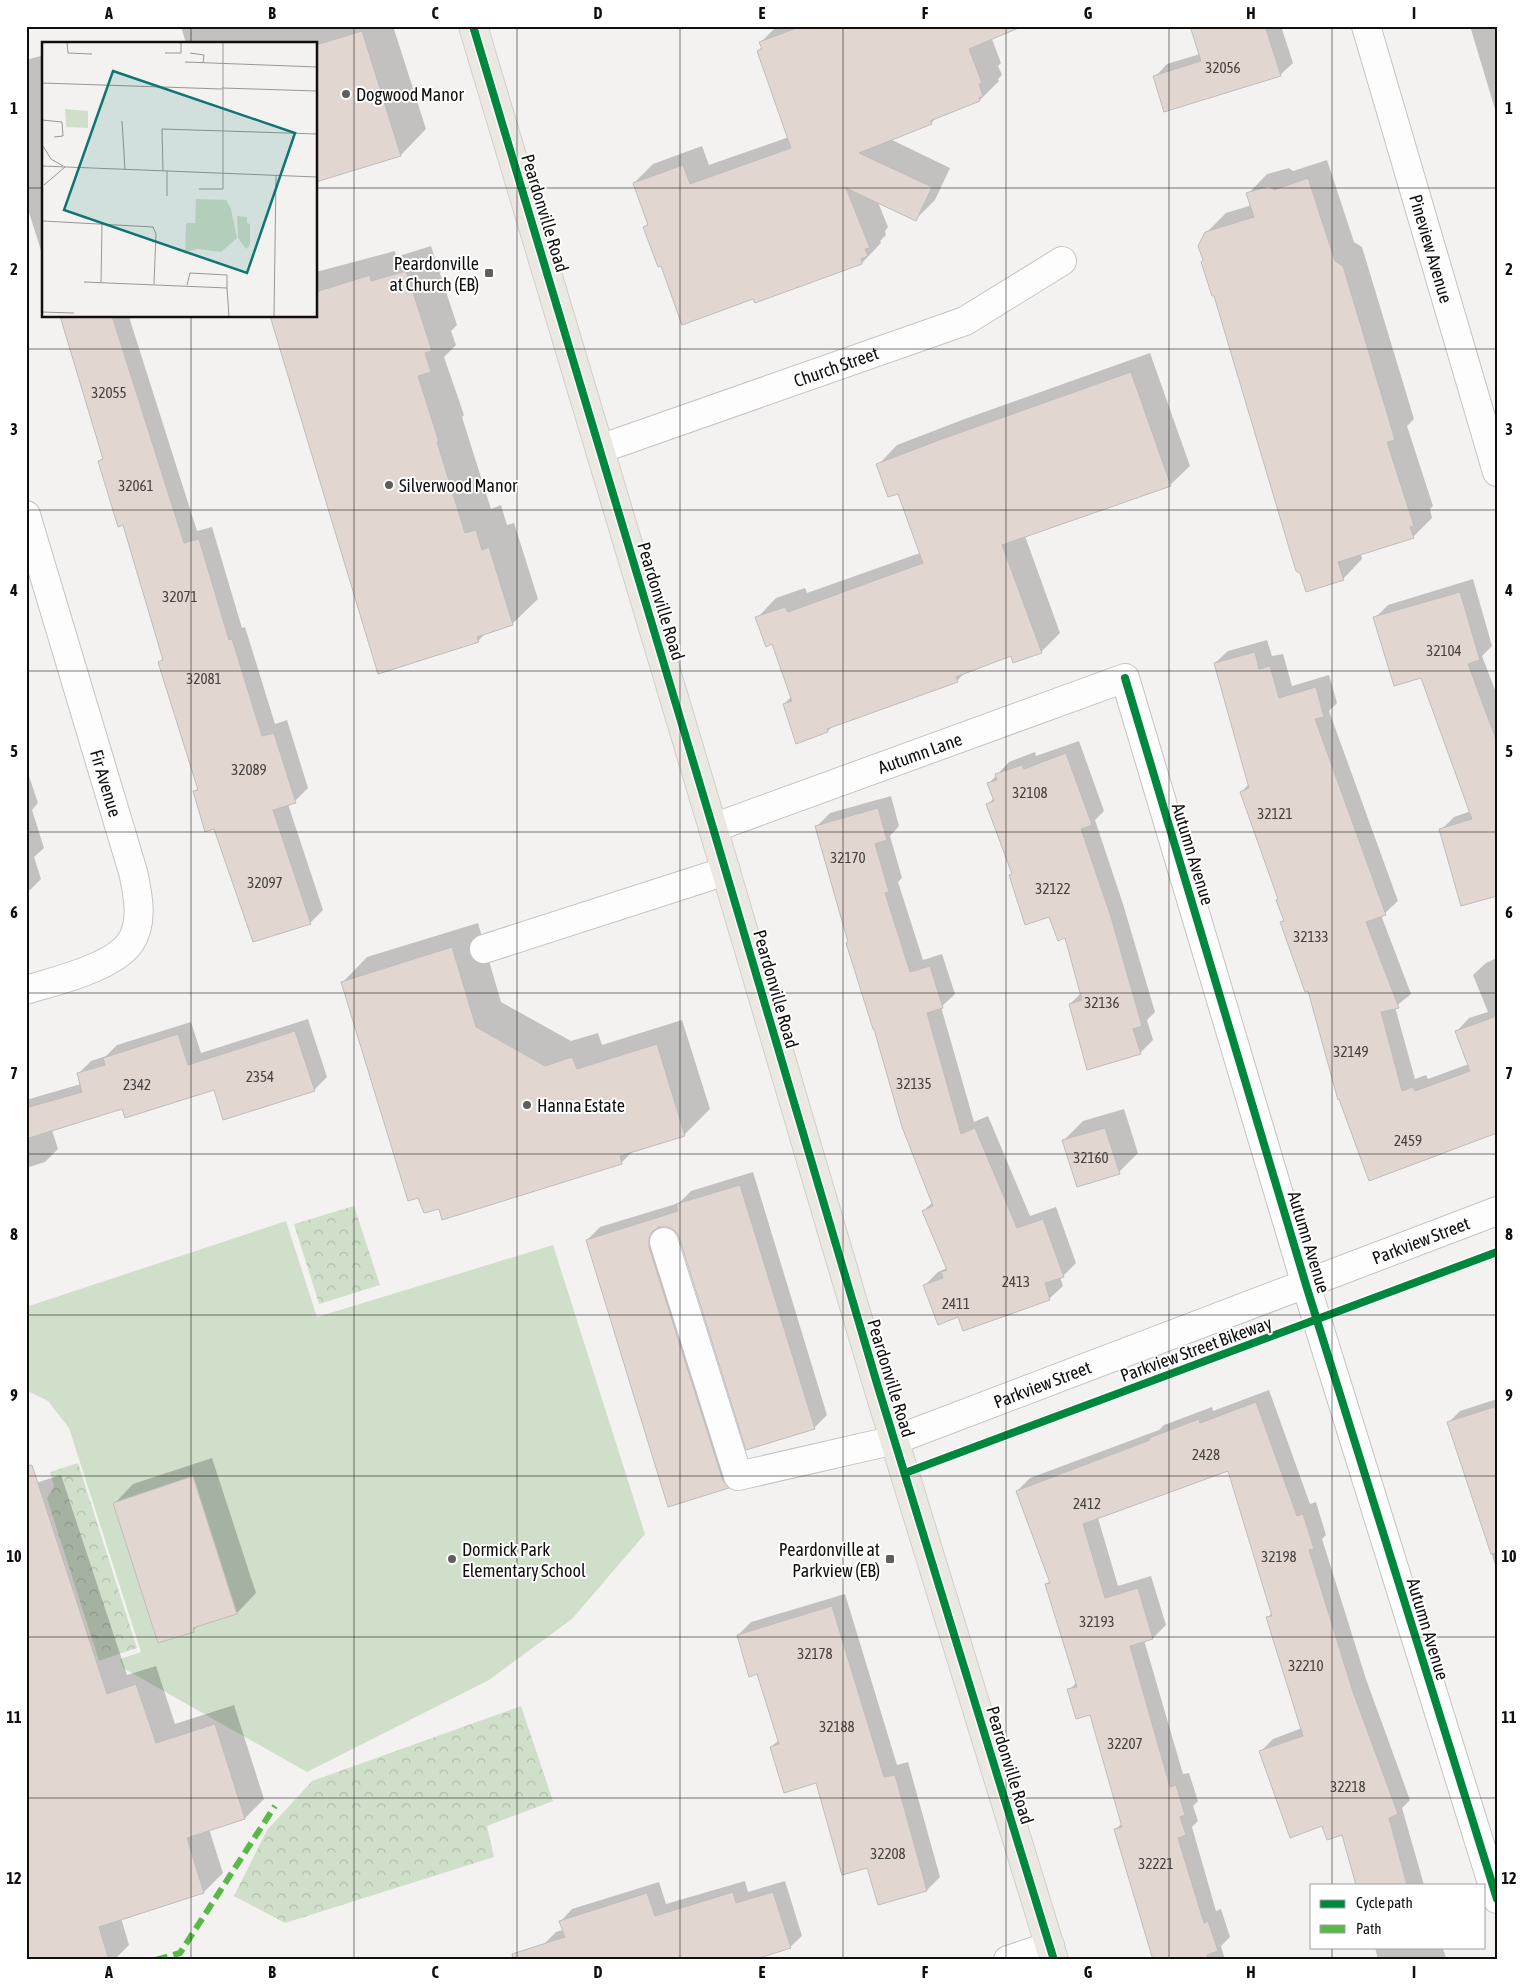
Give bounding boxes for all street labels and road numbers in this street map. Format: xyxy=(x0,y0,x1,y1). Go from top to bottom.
street label: Peardonville Road xyxy=(517,152,573,274)
street label: Pineview Avenue xyxy=(1406,192,1457,305)
street label: Church Street xyxy=(791,342,881,391)
street label: Peardonville Road xyxy=(633,540,689,662)
street label: Autumn Lane xyxy=(875,728,965,778)
street label: Fir Avenue xyxy=(86,747,126,819)
street label: Autumn Avenue xyxy=(1168,801,1218,907)
street label: Peardonville Road xyxy=(749,927,803,1051)
street label: Autumn Avenue xyxy=(1284,1189,1334,1295)
street label: Parkview Street xyxy=(1369,1212,1472,1268)
street label: Parkview Street Bikeway xyxy=(1118,1312,1274,1386)
street label: Peardonville Road xyxy=(863,1317,919,1439)
street label: Parkview Street xyxy=(991,1356,1094,1412)
street label: Autumn Avenue xyxy=(1403,1576,1453,1682)
street label: Peardonville Road xyxy=(982,1704,1038,1826)

